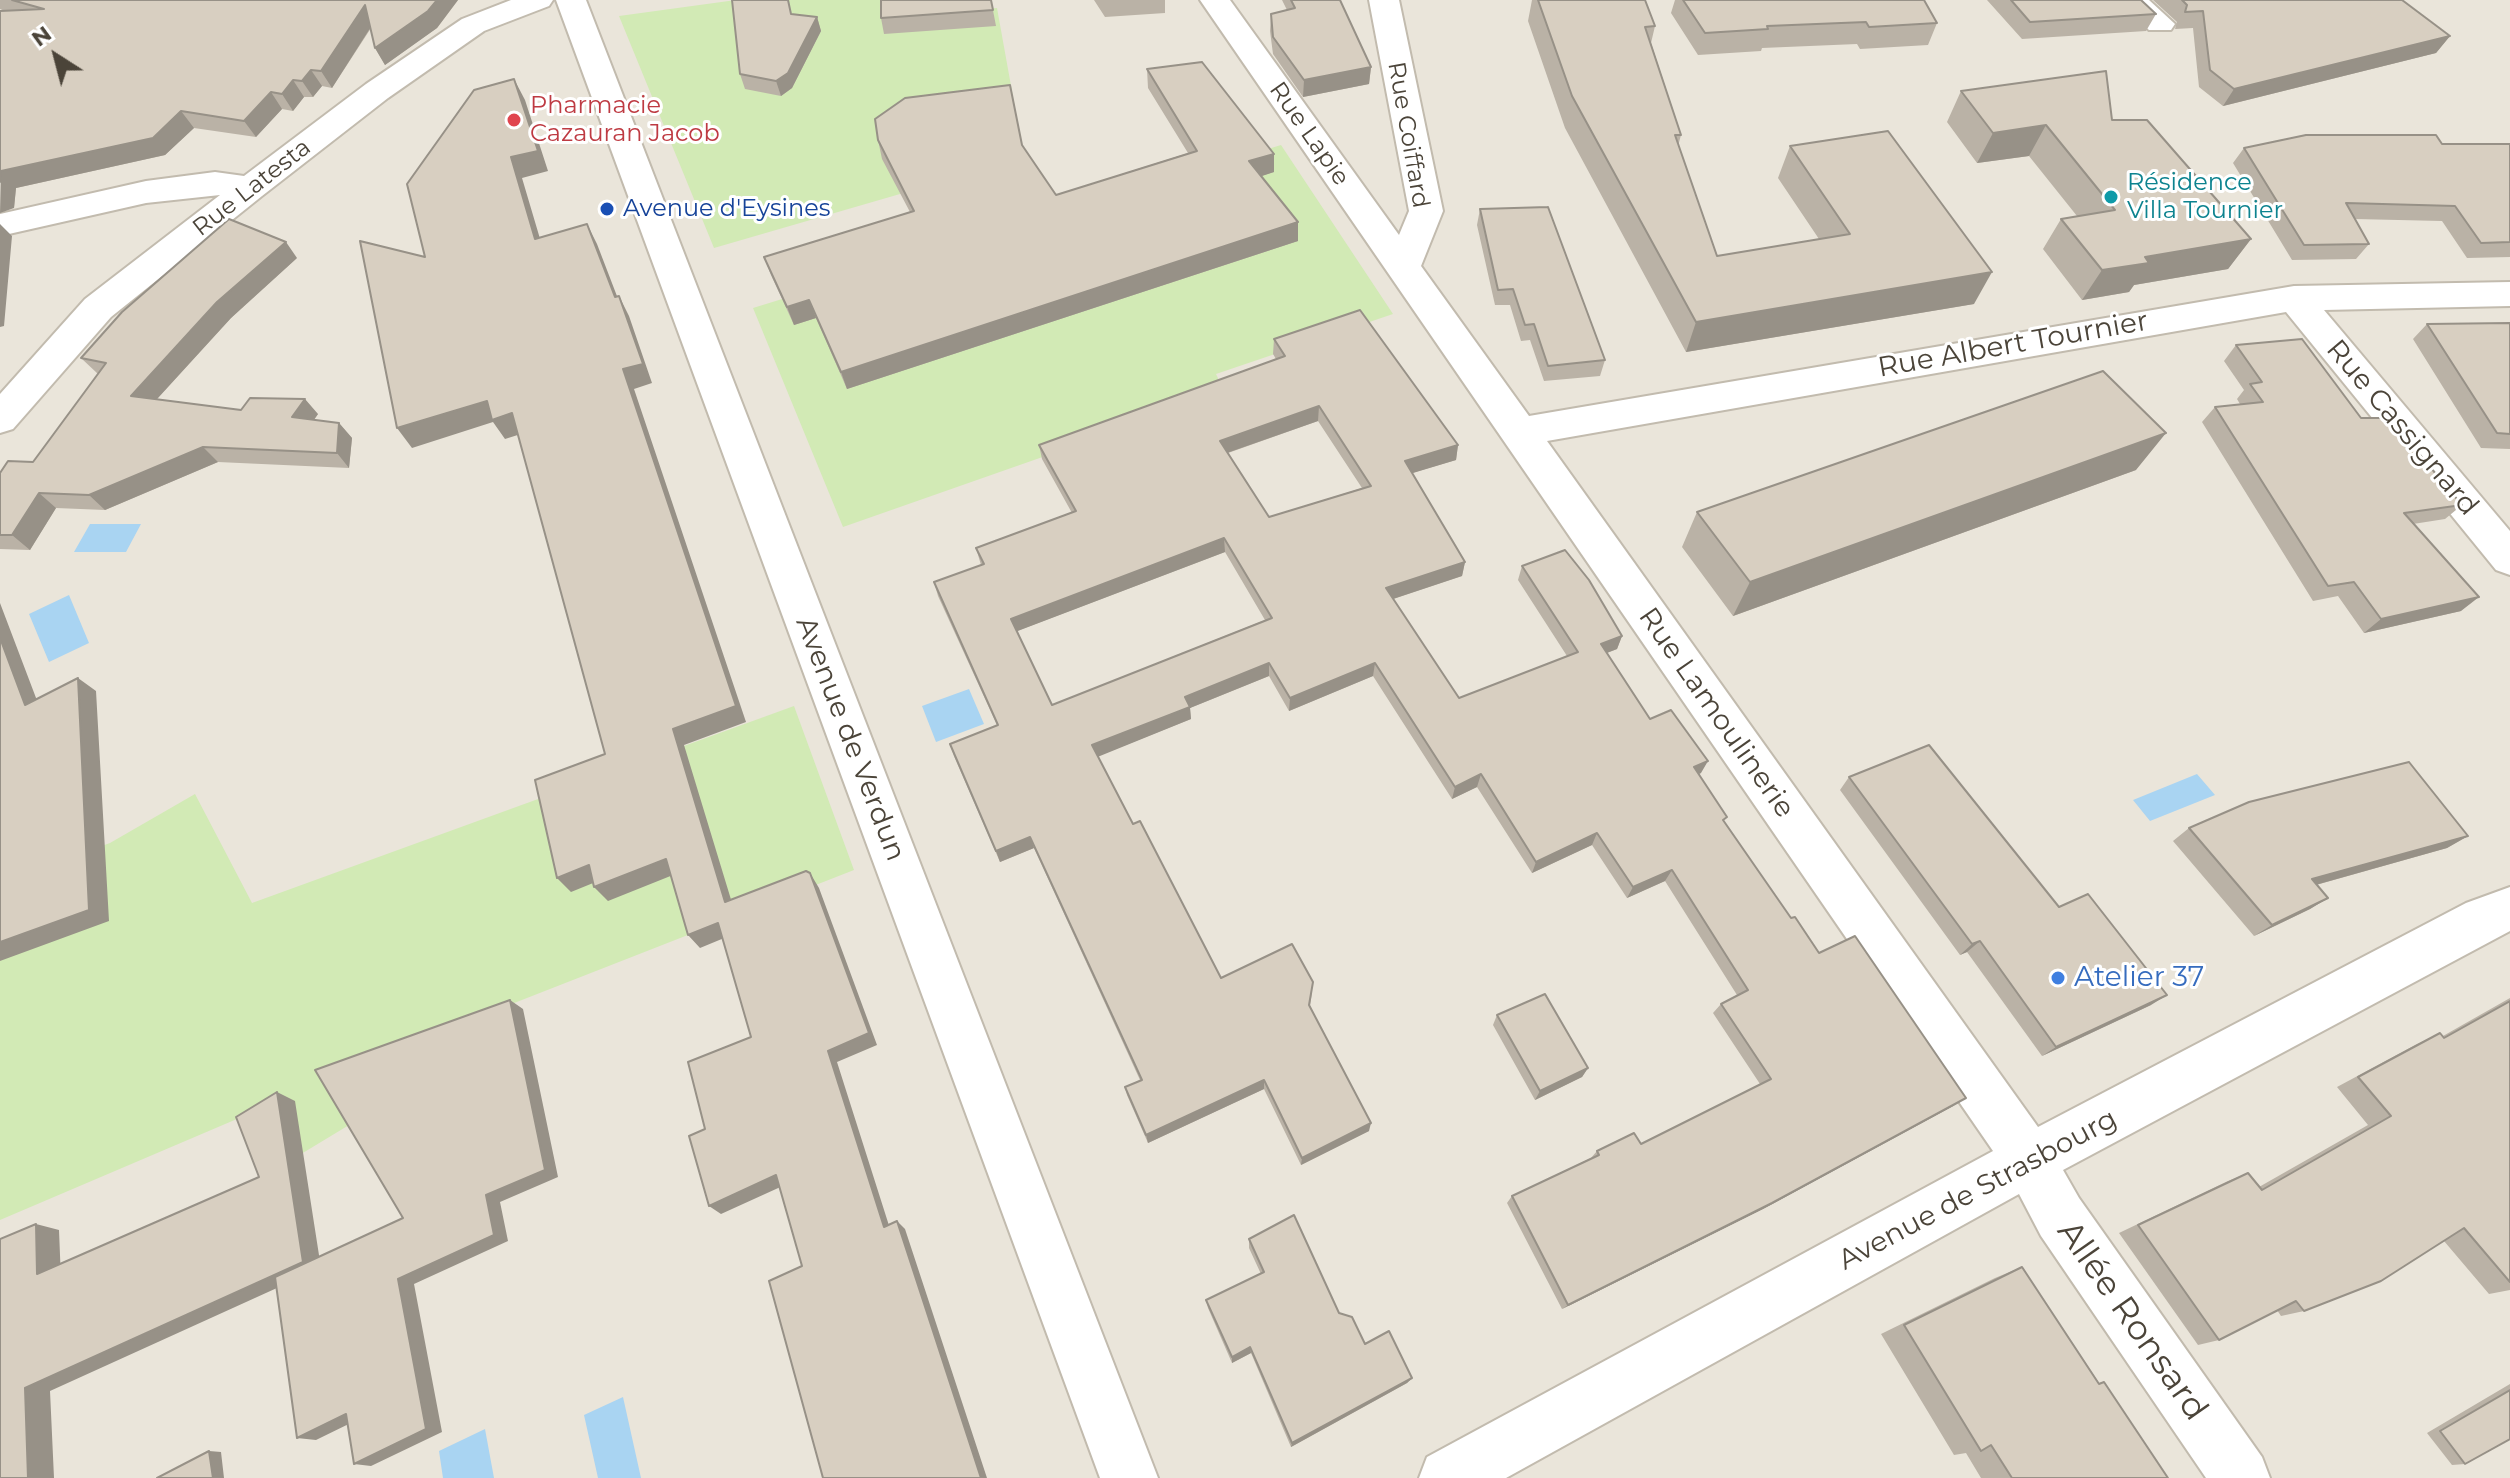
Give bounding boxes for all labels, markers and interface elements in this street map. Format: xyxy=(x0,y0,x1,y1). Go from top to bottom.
north arrow xyxy=(16,16,96,96)
text: N xyxy=(26,20,57,52)
street label: Rue Coiffard xyxy=(1381,60,1435,210)
street label: Rue Lapie xyxy=(1263,77,1355,191)
place label: Pharmacie Cazauran Jacob xyxy=(530,92,720,148)
marker: Pharmacie Cazauran Jacob xyxy=(505,111,523,129)
street label: Rue Latesta xyxy=(187,133,317,243)
place label: Résidence Villa Tournier xyxy=(2127,169,2283,225)
marker: Résidence Villa Tournier xyxy=(2102,188,2120,206)
place label: Avenue d'Eysines xyxy=(623,195,830,223)
marker: Avenue d'Eysines xyxy=(598,200,616,218)
street label: Rue Albert Tournier xyxy=(1875,305,2151,385)
street label: Rue Cassignard xyxy=(2319,333,2485,523)
street label: Rue Lamoulinerie xyxy=(1631,601,1801,825)
street label: Avenue de Verdun xyxy=(788,612,912,866)
place label: Atelier 37 xyxy=(2074,961,2204,995)
marker: Atelier 37 xyxy=(2049,969,2067,987)
street label: Avenue de Strasbourg xyxy=(1833,1102,2123,1278)
street label: Allée Ronsard xyxy=(2048,1213,2216,1429)

